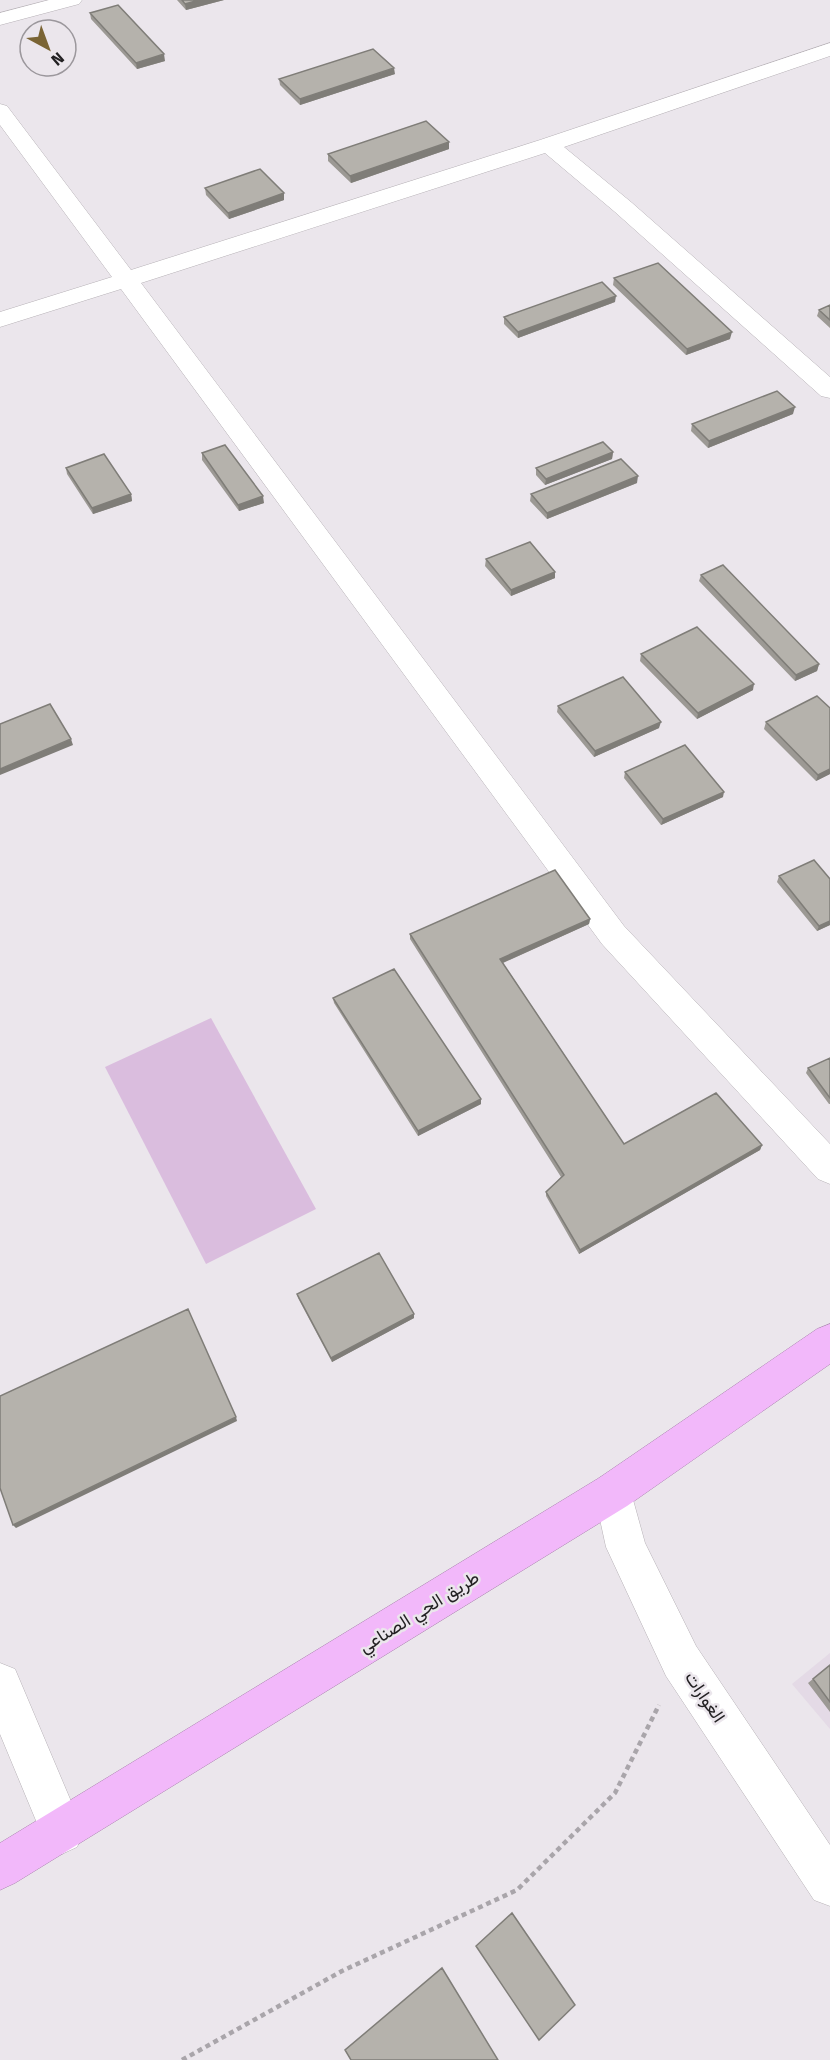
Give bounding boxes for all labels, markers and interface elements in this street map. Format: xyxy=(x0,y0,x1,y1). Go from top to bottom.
north arrow xyxy=(18,18,78,78)
text: N xyxy=(47,48,68,70)
street label: طريق الحي الصناعي xyxy=(355,1566,485,1661)
street label: الغوارات xyxy=(680,1667,730,1727)

